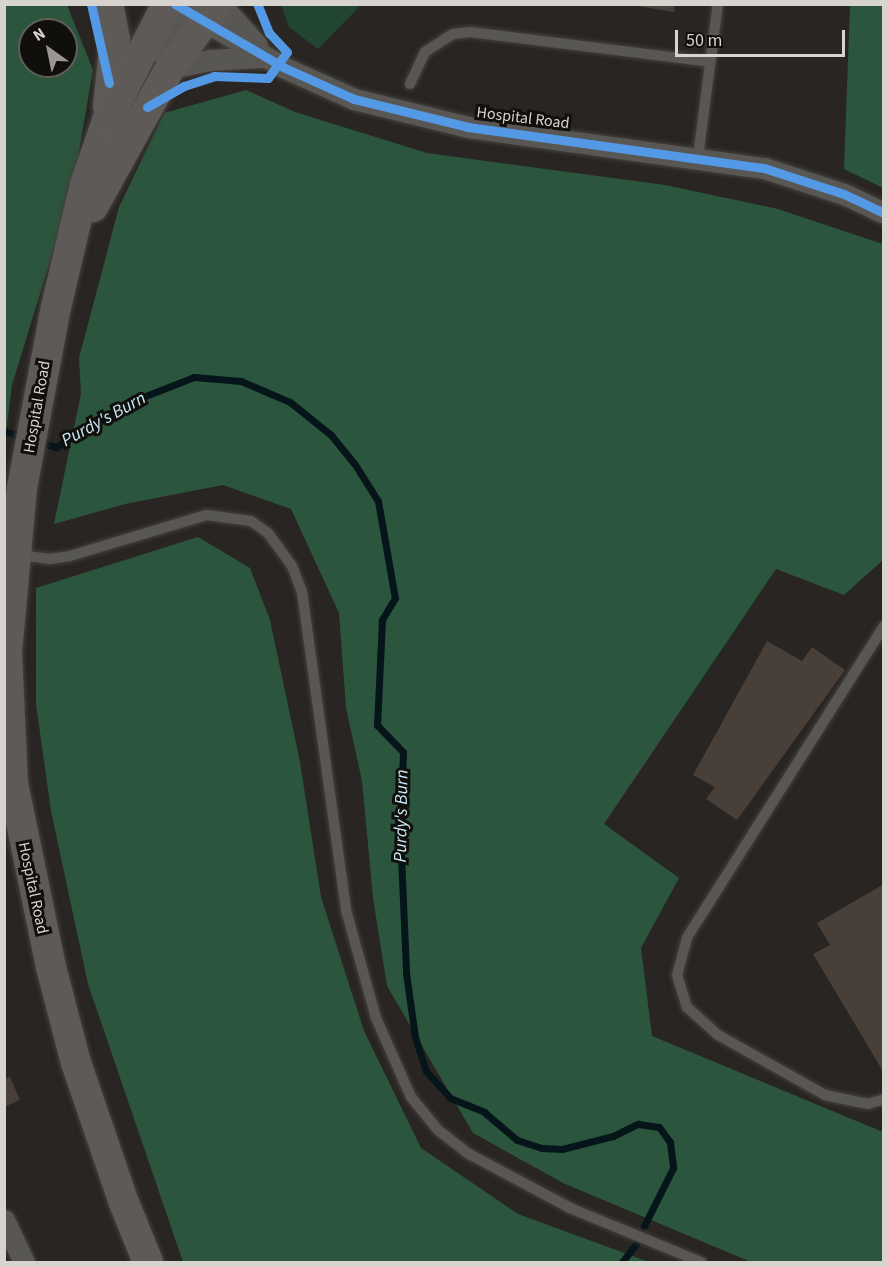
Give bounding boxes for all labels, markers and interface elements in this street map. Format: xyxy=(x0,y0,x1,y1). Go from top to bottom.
north arrow xyxy=(18,18,78,78)
scale bar xyxy=(678,18,848,56)
text: N xyxy=(29,22,50,47)
text: 50 m xyxy=(686,28,722,53)
street label: Hospital Road xyxy=(476,103,570,133)
street label: Hospital Road xyxy=(19,359,55,455)
water label: Purdy's Burn xyxy=(58,388,150,452)
water label: Purdy's Burn xyxy=(390,769,414,863)
street label: Hospital Road xyxy=(14,840,52,936)

